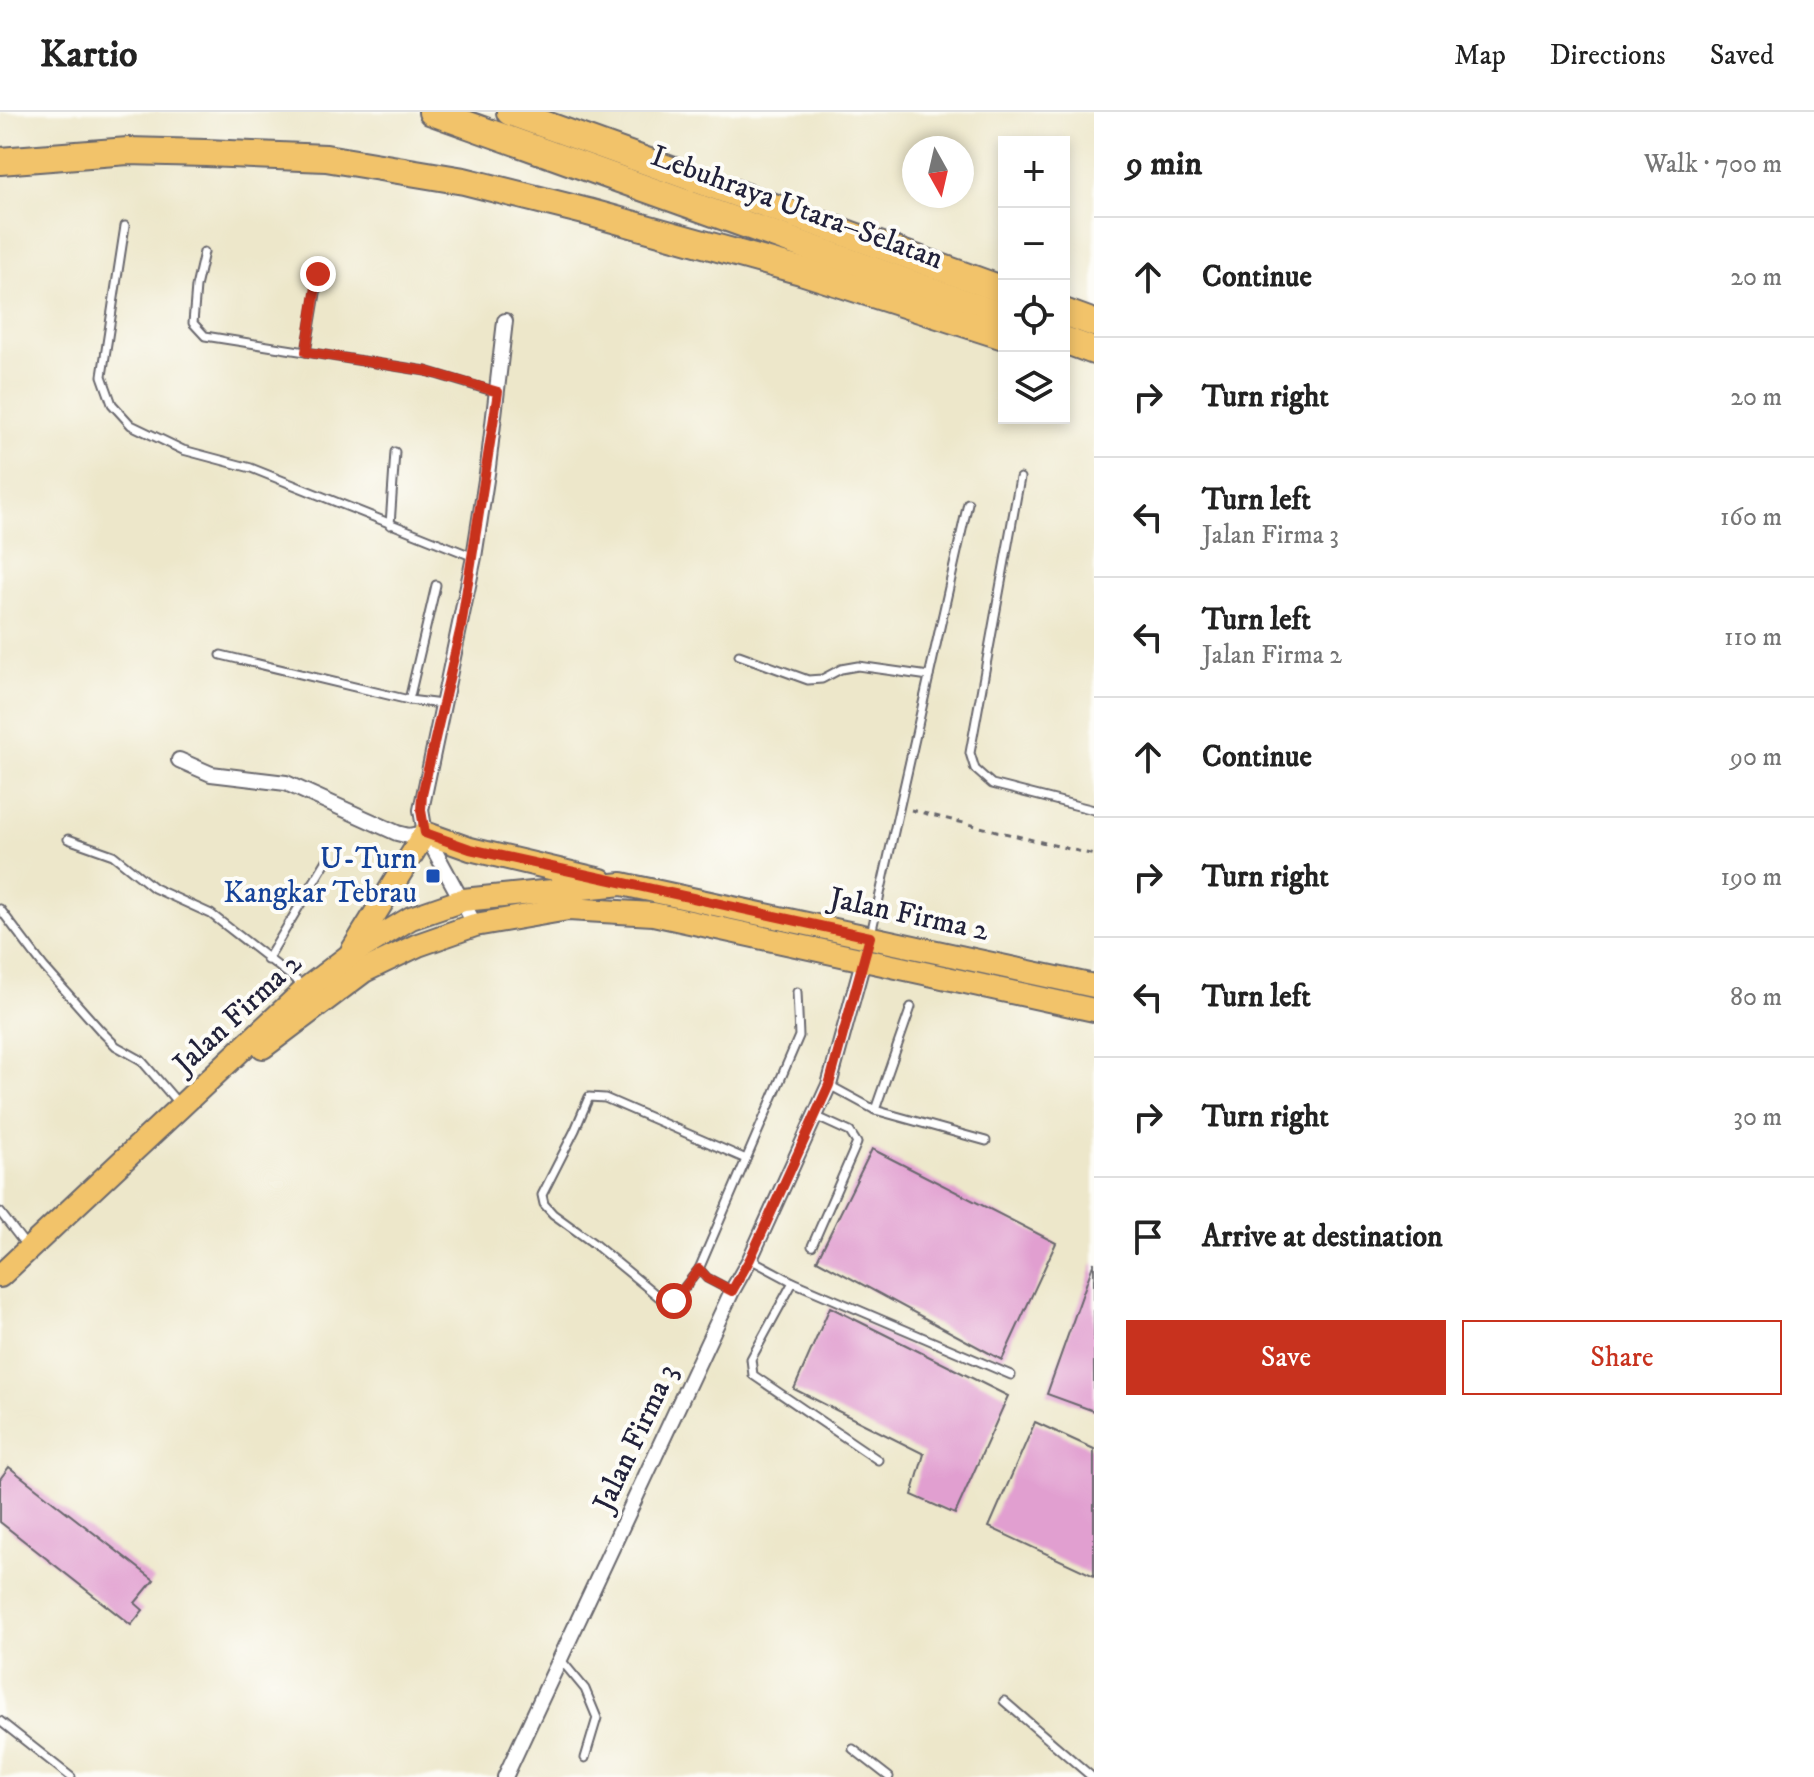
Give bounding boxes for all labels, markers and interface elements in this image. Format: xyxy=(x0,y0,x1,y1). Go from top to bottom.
text: Kartio xyxy=(40,31,137,79)
text: Map xyxy=(1454,38,1506,73)
text: Directions xyxy=(1550,38,1666,73)
text: Saved xyxy=(1710,38,1774,73)
north arrow xyxy=(902,136,974,208)
map controls xyxy=(998,136,1070,424)
button: + xyxy=(998,136,1070,208)
street label: Lebuhraya Utara–Selatan xyxy=(646,138,948,278)
text: 9 min xyxy=(1126,143,1202,185)
text: Walk · 700 m xyxy=(1644,148,1782,181)
button: − xyxy=(998,208,1070,280)
icon: ahead xyxy=(1126,255,1170,299)
route end xyxy=(300,256,336,292)
text: Continue xyxy=(1202,259,1312,296)
text: 20 m xyxy=(1730,261,1782,294)
button: locate xyxy=(998,280,1070,352)
button: layers xyxy=(998,352,1070,424)
icon: right xyxy=(1126,375,1170,419)
text: Turn right xyxy=(1202,379,1329,416)
text: 20 m xyxy=(1730,381,1782,414)
text: Turn left xyxy=(1202,482,1311,519)
icon: left xyxy=(1126,495,1170,539)
text: 160 m xyxy=(1720,501,1782,534)
text: Jalan Firma 3 xyxy=(1202,519,1339,552)
text: Turn left xyxy=(1202,602,1311,639)
icon: left xyxy=(1126,615,1170,659)
text: 110 m xyxy=(1724,621,1782,654)
text: Jalan Firma 2 xyxy=(1202,639,1342,672)
icon: ahead xyxy=(1126,735,1170,779)
text: Continue xyxy=(1202,739,1312,776)
text: 90 m xyxy=(1730,741,1782,774)
place label: U-Turn Kangkar Tebrau xyxy=(223,841,417,912)
icon: right xyxy=(1126,855,1170,899)
text: Turn right xyxy=(1202,859,1329,896)
text: 190 m xyxy=(1720,861,1782,894)
marker: U-Turn Kangkar Tebrau xyxy=(424,867,442,885)
street label: Jalan Firma 2 xyxy=(823,879,992,950)
street label: Jalan Firma 2 xyxy=(164,945,310,1085)
icon: left xyxy=(1126,975,1170,1019)
text: Turn left xyxy=(1202,979,1311,1016)
text: 80 m xyxy=(1730,981,1782,1014)
icon: right xyxy=(1126,1095,1170,1139)
text: Turn right xyxy=(1202,1099,1329,1136)
text: 30 m xyxy=(1733,1101,1782,1134)
icon: arrive xyxy=(1126,1215,1170,1259)
text: Arrive at destination xyxy=(1202,1219,1443,1256)
route start xyxy=(656,1283,692,1319)
button: Save xyxy=(1126,1320,1446,1395)
button: Share xyxy=(1462,1320,1782,1395)
street label: Jalan Firma 3 xyxy=(585,1359,686,1520)

